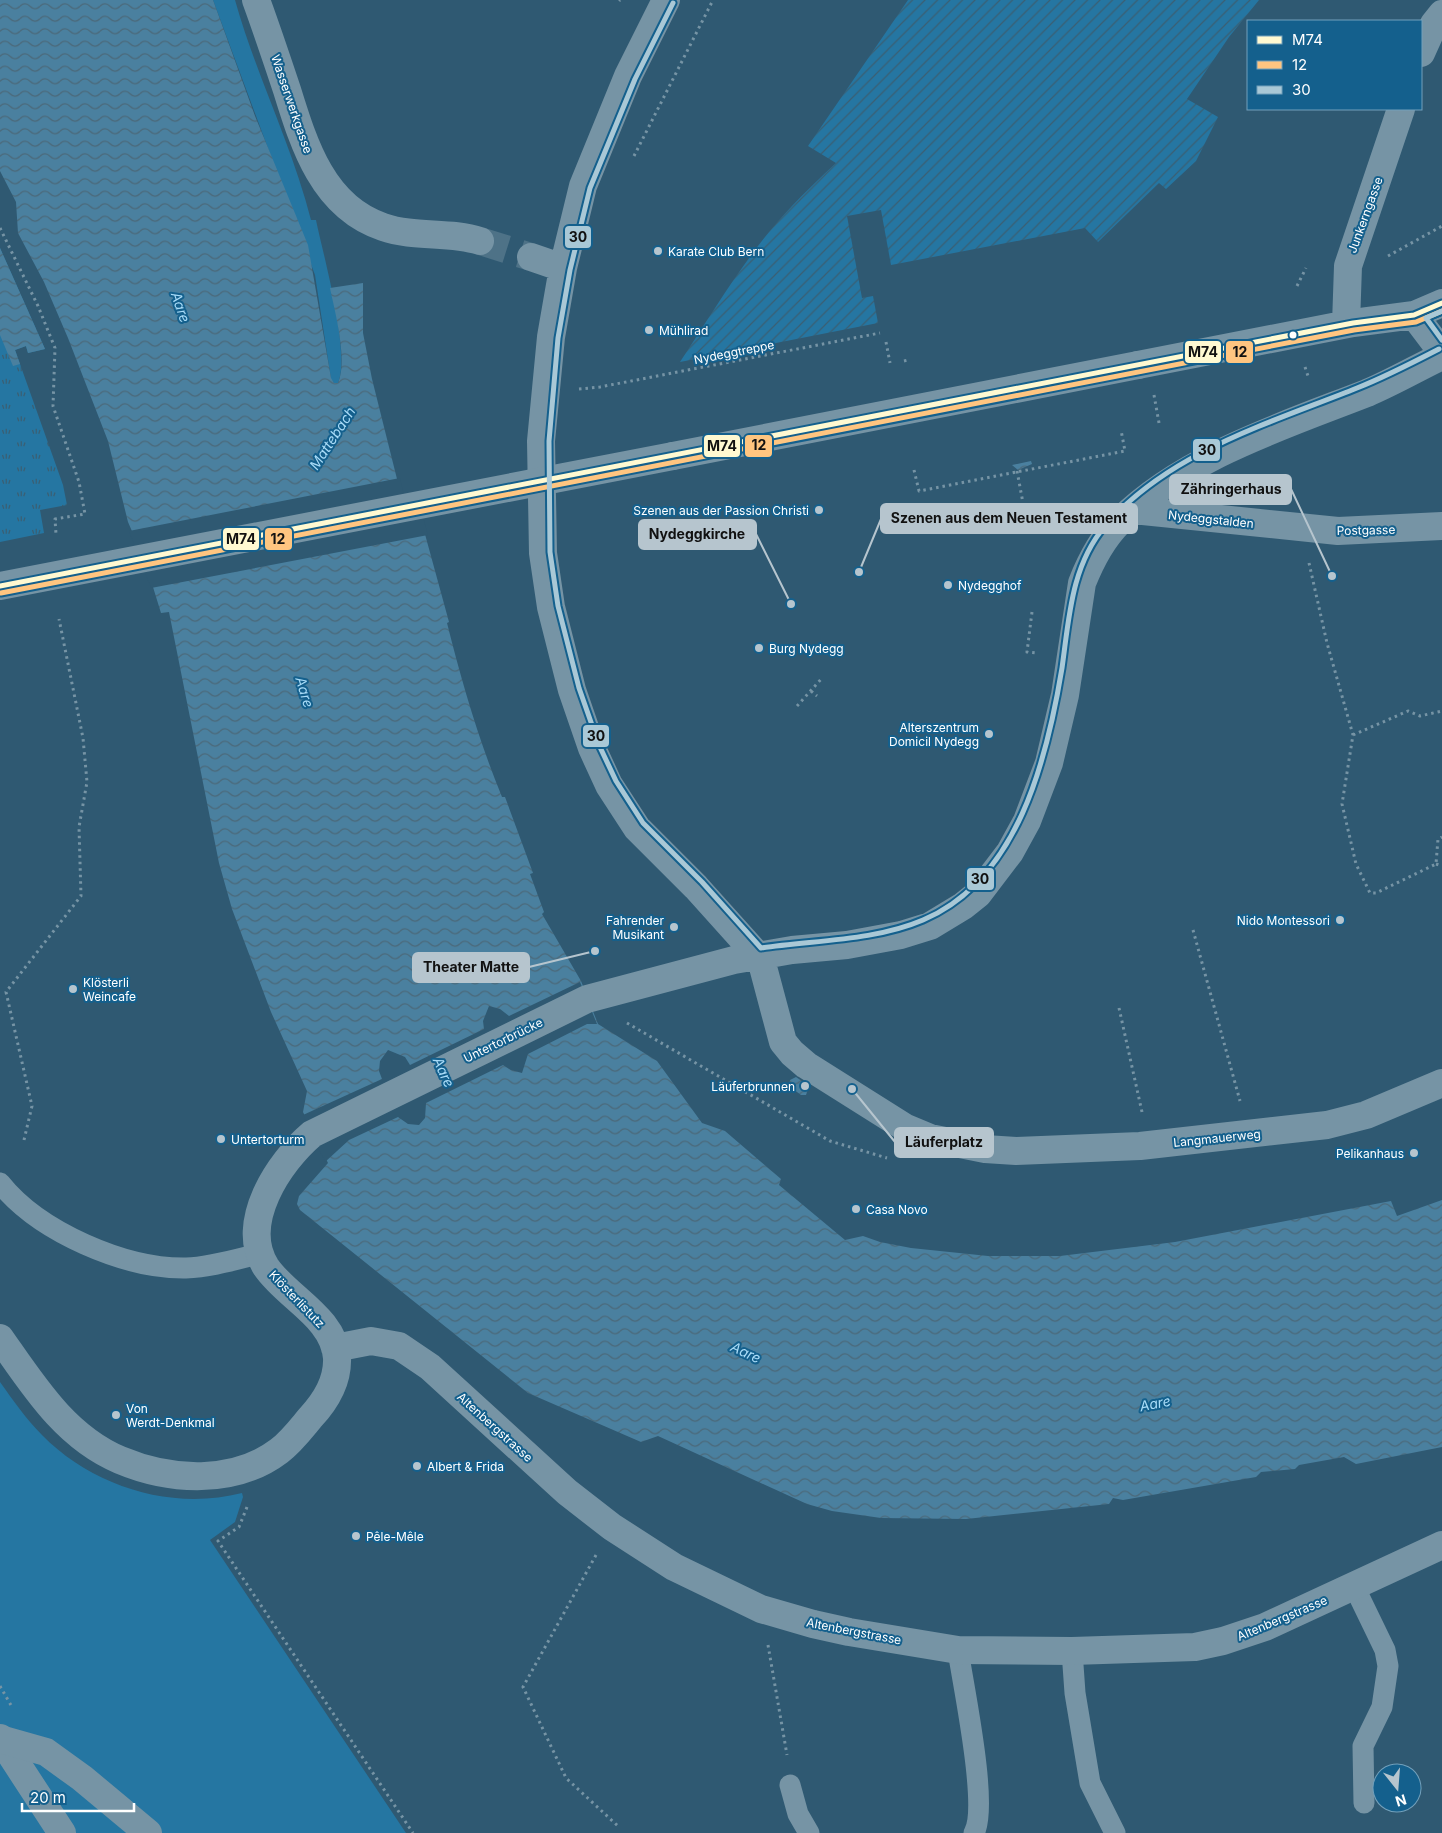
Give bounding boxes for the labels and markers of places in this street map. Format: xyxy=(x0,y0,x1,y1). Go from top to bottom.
place label: Karate Club Bern xyxy=(668,244,764,259)
marker: Karate Club Bern xyxy=(652,245,664,257)
place label: Mühlirad xyxy=(659,323,708,338)
marker: Mühlirad xyxy=(643,324,655,336)
unlabelled marker xyxy=(1288,330,1298,340)
callout: Zähringerhaus xyxy=(1170,475,1291,504)
place label: Szenen aus der Passion Christi xyxy=(633,503,809,518)
marker: Szenen aus der Passion Christi xyxy=(813,504,825,516)
callout: Szenen aus dem Neuen Testament xyxy=(881,504,1137,533)
callout: Nydeggkirche xyxy=(639,520,756,549)
place label: Nydegghof xyxy=(958,578,1022,593)
marker: Nydegghof xyxy=(942,579,954,591)
place label: Burg Nydegg xyxy=(769,641,844,656)
marker: Burg Nydegg xyxy=(753,642,765,654)
place label: Alterszentrum Domicil Nydegg xyxy=(889,720,979,749)
marker: Alterszentrum Domicil Nydegg xyxy=(983,728,995,740)
place label: Fahrender Musikant xyxy=(606,913,664,942)
place label: Nido Montessori xyxy=(1237,913,1330,928)
marker: Nido Montessori xyxy=(1334,914,1346,926)
marker: Fahrender Musikant xyxy=(668,921,680,933)
callout: Theater Matte xyxy=(413,953,529,982)
place label: Klösterli Weincafe xyxy=(83,975,136,1004)
marker: Klösterli Weincafe xyxy=(67,983,79,995)
place label: Läuferbrunnen xyxy=(711,1079,795,1094)
marker: Läuferbrunnen xyxy=(799,1080,811,1092)
callout: Läuferplatz xyxy=(895,1128,993,1157)
place label: Untertorturm xyxy=(231,1132,304,1147)
marker: Untertorturm xyxy=(215,1133,227,1145)
place label: Pelikanhaus xyxy=(1336,1146,1404,1161)
marker: Pelikanhaus xyxy=(1408,1147,1420,1159)
place label: Casa Novo xyxy=(866,1202,928,1217)
marker: Casa Novo xyxy=(850,1203,862,1215)
place label: Von Werdt-Denkmal xyxy=(126,1401,215,1430)
marker: Von Werdt-Denkmal xyxy=(110,1409,122,1421)
place label: Albert & Frida xyxy=(427,1459,504,1474)
marker: Albert & Frida xyxy=(411,1460,423,1472)
place label: Pêle-Mêle xyxy=(366,1529,424,1544)
marker: Pêle-Mêle xyxy=(350,1530,362,1542)

